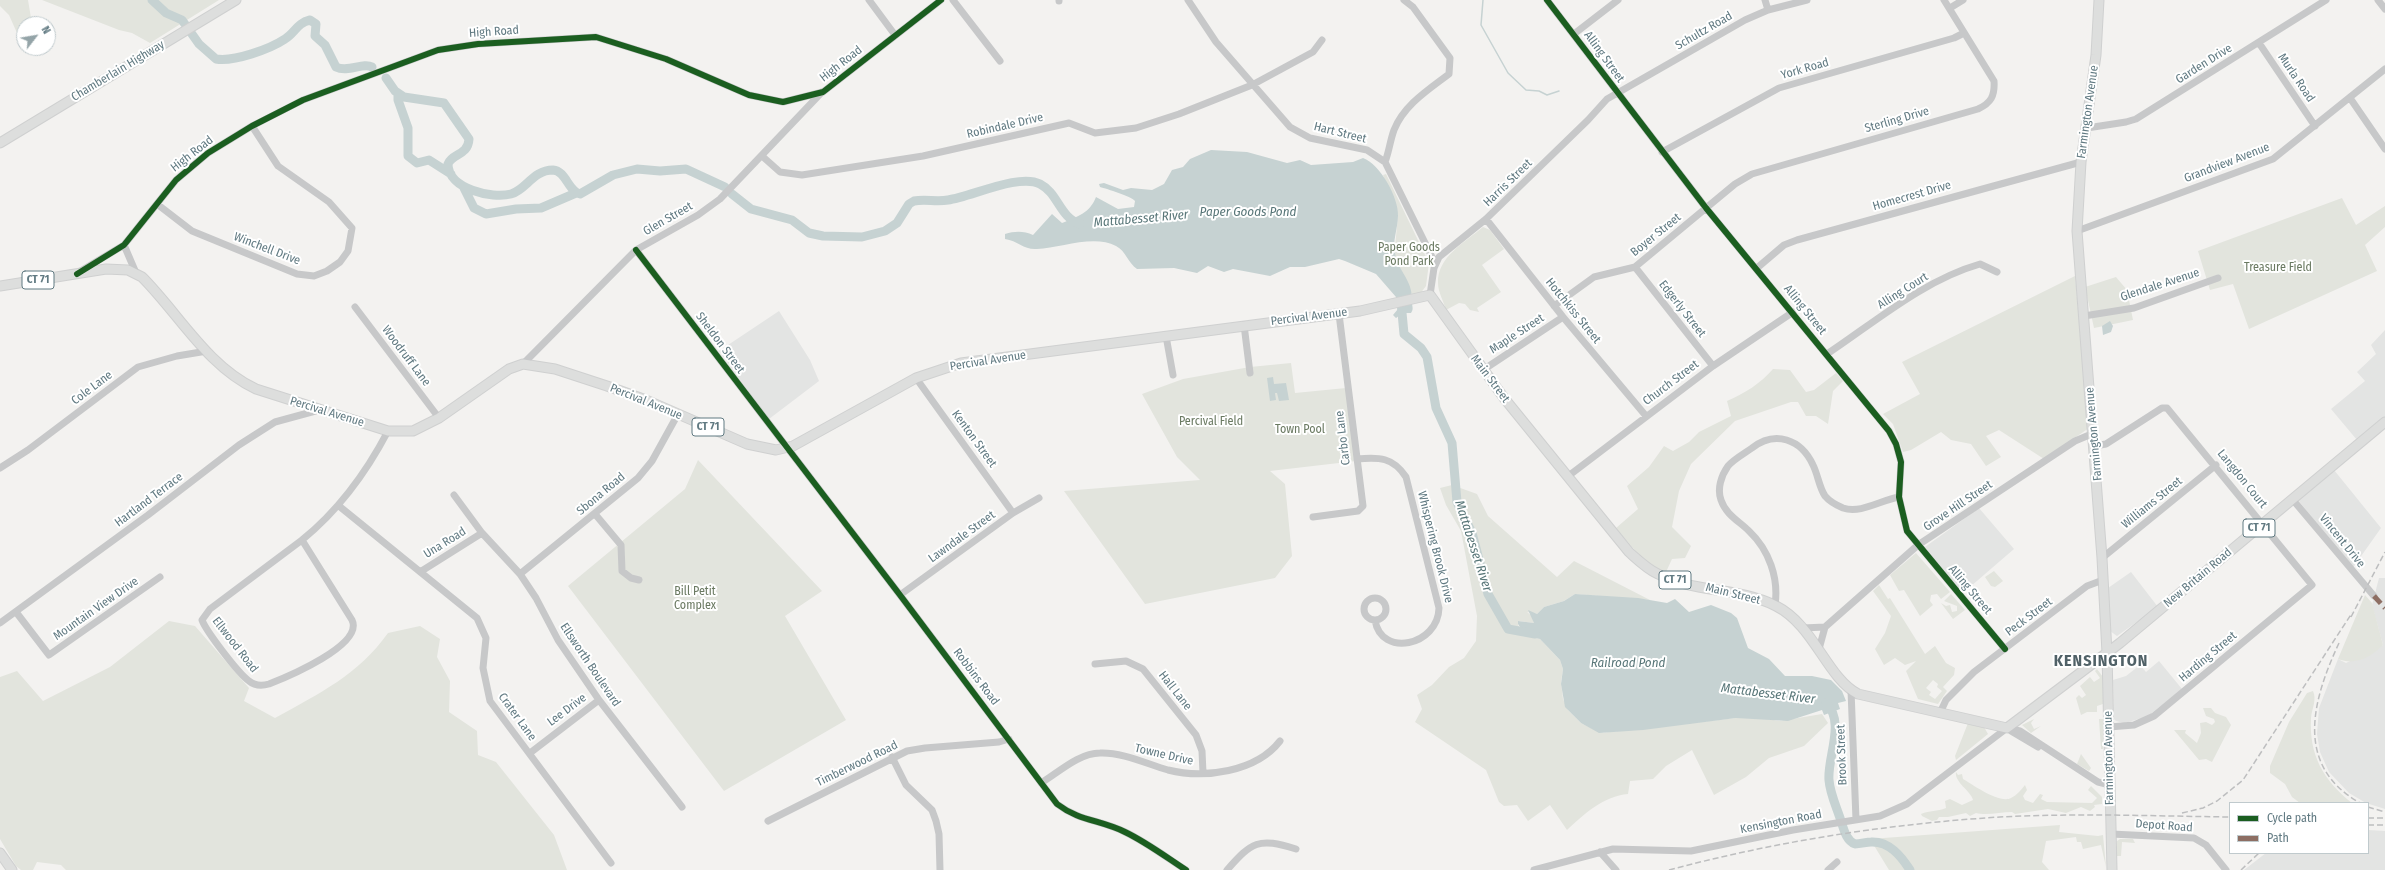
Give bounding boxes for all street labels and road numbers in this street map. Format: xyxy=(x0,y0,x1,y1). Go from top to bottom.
street label: Schultz Road xyxy=(1673,9,1735,53)
street label: High Road xyxy=(469,23,519,41)
street label: Alling Street xyxy=(1581,29,1627,85)
street label: Chamberlain Highway xyxy=(69,38,167,104)
street label: Garden Drive xyxy=(2173,41,2235,87)
street label: High Road xyxy=(817,43,865,85)
street label: Murla Road xyxy=(2274,51,2318,105)
street label: York Road xyxy=(1779,55,1831,83)
street label: Farmington Avenue xyxy=(2074,64,2102,160)
street label: Sterling Drive xyxy=(1863,104,1931,136)
street label: Robindale Drive xyxy=(965,110,1045,142)
street label: Hart Street xyxy=(1312,120,1368,146)
street label: High Road xyxy=(168,133,216,175)
street label: Grandview Avenue xyxy=(2182,140,2272,186)
street label: Harris Street xyxy=(1481,156,1535,210)
street label: Homecrest Drive xyxy=(1871,178,1953,214)
street label: Glen Street xyxy=(641,199,695,239)
street label: Boyer Street xyxy=(1628,210,1684,260)
street label: Winchell Drive xyxy=(232,230,302,268)
street label: Glendale Avenue xyxy=(2119,265,2201,305)
street label: Alling Court xyxy=(1875,270,1931,312)
road number: CT 71 xyxy=(22,271,54,289)
street label: Hotchkiss Street xyxy=(1542,275,1604,347)
street label: Edgerly Street xyxy=(1655,278,1709,340)
street label: Alling Street xyxy=(1781,282,1829,338)
street label: Percival Avenue xyxy=(1270,305,1348,329)
street label: Sheldon Street xyxy=(692,310,748,376)
street label: Maple Street xyxy=(1487,311,1547,357)
street label: Woodruff Lane xyxy=(379,323,433,389)
street label: Percival Avenue xyxy=(949,348,1027,374)
street label: Main Street xyxy=(1467,352,1513,406)
street label: Church Street xyxy=(1640,357,1702,409)
street label: Cole Lane xyxy=(69,368,115,408)
street label: Percival Avenue xyxy=(608,381,684,423)
street label: Farmington Avenue xyxy=(2083,387,2105,481)
street label: Percival Avenue xyxy=(288,394,366,430)
street label: Kenton Street xyxy=(948,408,1000,470)
street label: Carbo Lane xyxy=(1333,410,1353,466)
road number: CT 71 xyxy=(692,418,724,436)
street label: Langdon Court xyxy=(2214,447,2270,511)
street label: Hartland Terrace xyxy=(112,470,186,530)
street label: Sbona Road xyxy=(574,470,628,518)
street label: Williams Street xyxy=(2119,474,2185,532)
street label: Grove Hill Street xyxy=(1921,478,1995,534)
street label: Whispering Brook Drive xyxy=(1414,490,1456,604)
street label: Lawndale Street xyxy=(926,508,998,566)
street label: Vincent Drive xyxy=(2316,511,2368,571)
road number: CT 71 xyxy=(2243,519,2275,537)
street label: Una Road xyxy=(421,524,469,562)
street label: New Britain Road xyxy=(2161,545,2235,611)
street label: Alling Street xyxy=(1945,562,1995,618)
road number: CT 71 xyxy=(1659,571,1691,589)
street label: Mountain View Drive xyxy=(51,574,141,644)
street label: Main Street xyxy=(1704,580,1762,608)
street label: Peck Street xyxy=(2003,595,2055,639)
street label: Ellwood Road xyxy=(209,614,261,676)
street label: Ellsworth Boulevard xyxy=(557,620,623,710)
street label: Harding Street xyxy=(2176,629,2240,685)
street label: Robbins Road xyxy=(950,646,1002,708)
street label: Hall Lane xyxy=(1155,669,1195,713)
street label: Crater Lane xyxy=(495,690,539,744)
street label: Lee Drive xyxy=(545,691,589,729)
street label: Farmington Avenue xyxy=(2101,711,2117,805)
street label: Brook Street xyxy=(1834,724,1850,786)
street label: Timberwood Road xyxy=(814,738,900,790)
street label: Towne Drive xyxy=(1133,741,1195,769)
street label: Kensington Road xyxy=(1739,807,1823,837)
street label: Depot Road xyxy=(2135,817,2193,835)

